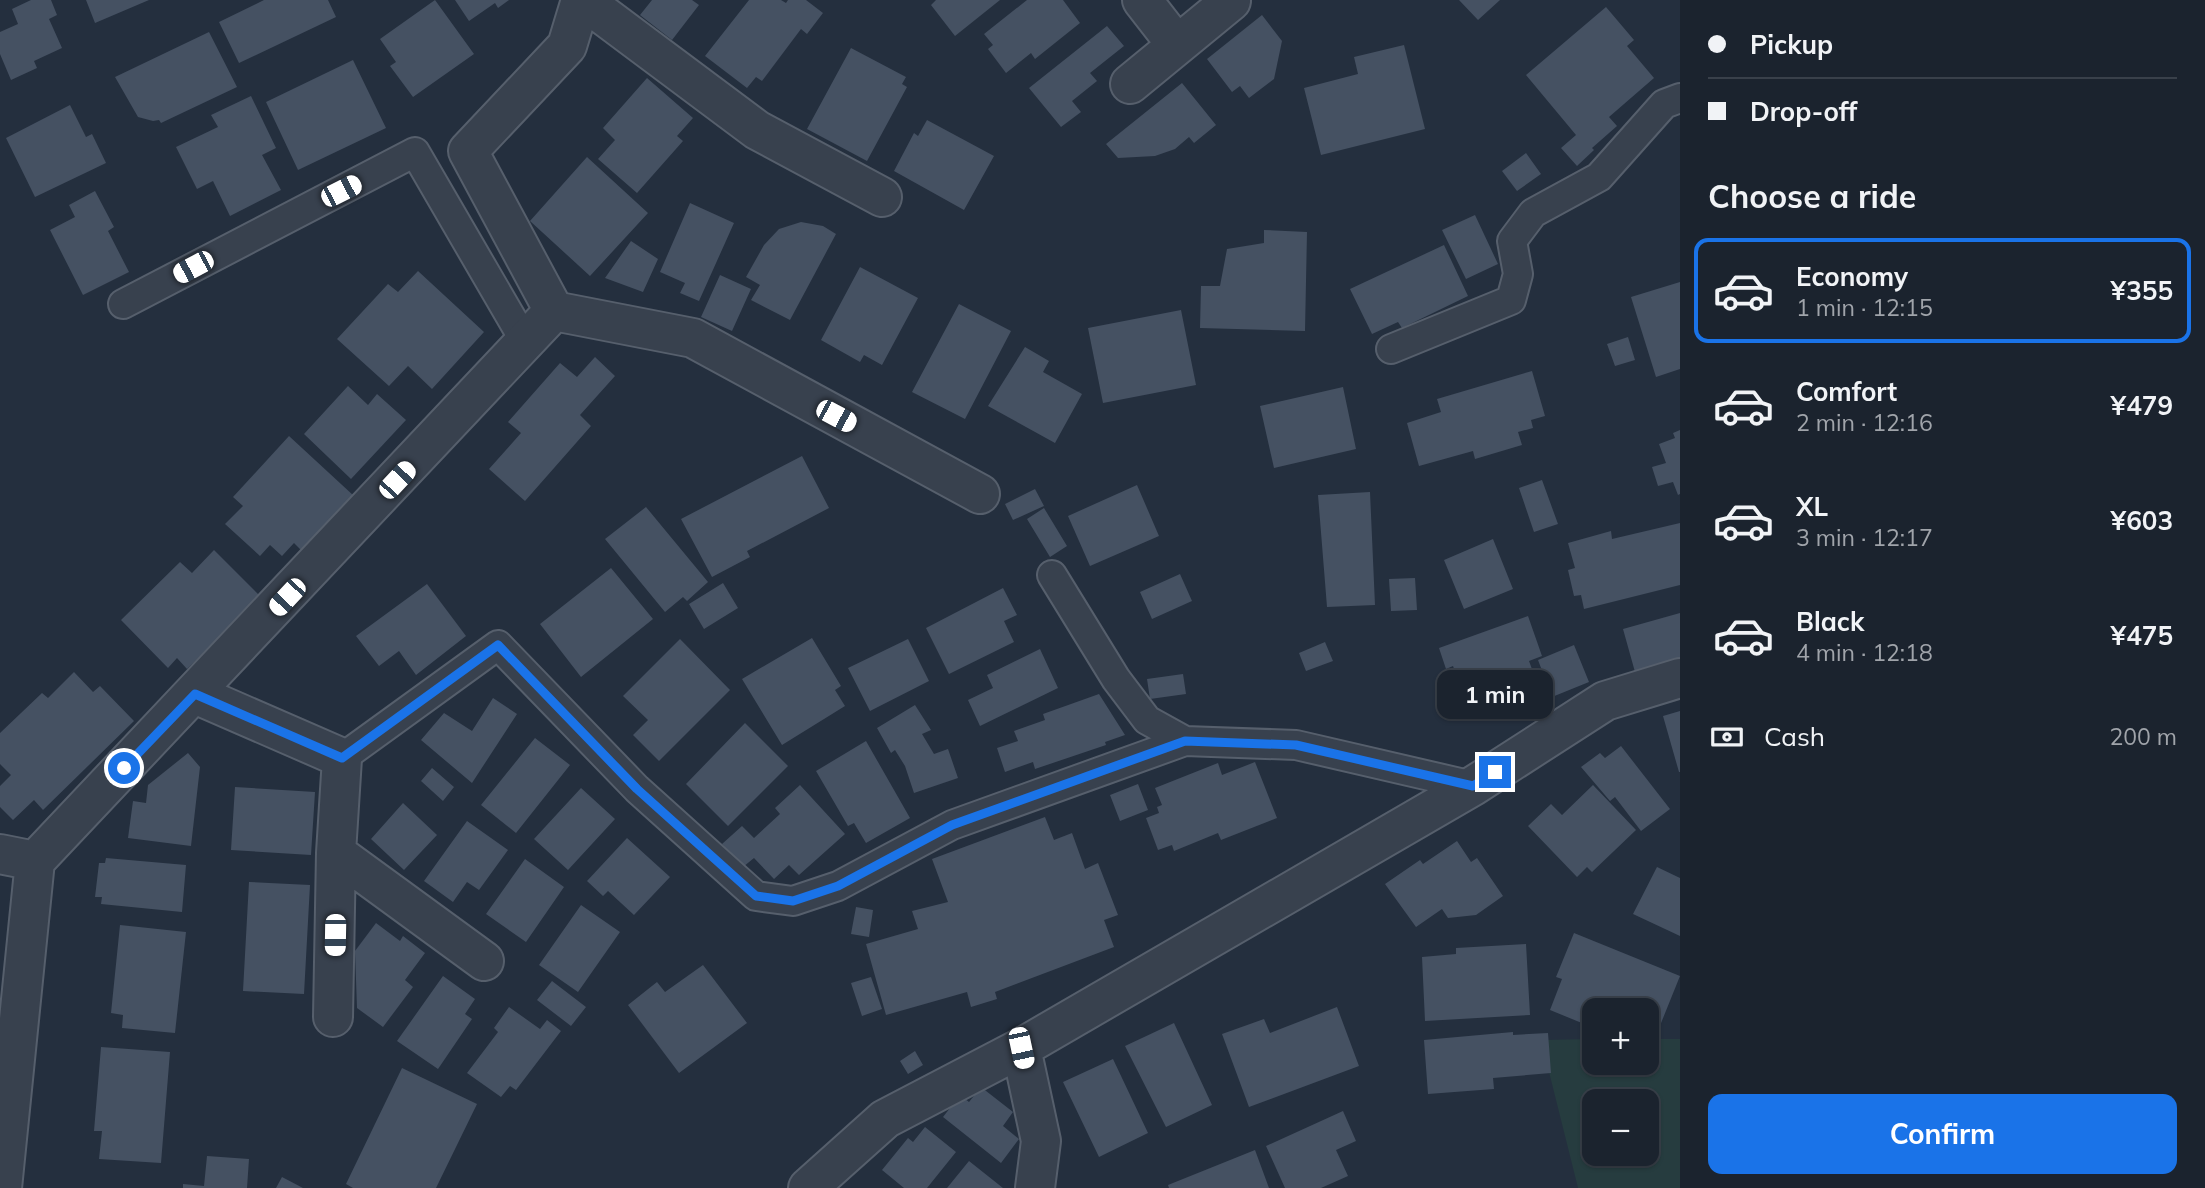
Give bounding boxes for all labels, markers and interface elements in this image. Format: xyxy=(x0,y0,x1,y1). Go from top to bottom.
text: Pickup xyxy=(1750,28,1833,61)
text: Drop-off xyxy=(1750,95,1857,128)
car xyxy=(318,172,365,210)
text: Choose a ride xyxy=(1708,176,1916,216)
car xyxy=(170,248,217,286)
icon: car xyxy=(1712,259,1775,322)
text: Economy xyxy=(1796,260,1908,293)
text: ¥355 xyxy=(2111,274,2173,307)
text: 1 min · 12:15 xyxy=(1796,293,1933,322)
icon: car xyxy=(1712,374,1775,437)
text: Comfort xyxy=(1796,375,1897,408)
text: ¥479 xyxy=(2111,389,2173,422)
car xyxy=(813,397,860,435)
text: 2 min · 12:16 xyxy=(1796,408,1933,437)
car xyxy=(375,457,420,503)
icon: car xyxy=(1712,489,1775,552)
text: XL xyxy=(1796,490,1828,523)
text: ¥603 xyxy=(2111,504,2173,537)
text: 3 min · 12:17 xyxy=(1796,523,1933,552)
car xyxy=(265,574,310,620)
icon: car xyxy=(1712,604,1775,667)
text: Black xyxy=(1796,605,1864,638)
text: ¥475 xyxy=(2111,619,2173,652)
text: 4 min · 12:18 xyxy=(1796,638,1933,667)
callout: 1 min xyxy=(1437,670,1553,720)
text: 1 min xyxy=(1465,680,1525,709)
icon: cash xyxy=(1708,718,1746,756)
text: Cash xyxy=(1764,720,1825,753)
text: 200 m xyxy=(2109,722,2177,751)
route start xyxy=(108,752,140,784)
route end xyxy=(1479,756,1511,788)
car xyxy=(325,914,346,956)
map controls xyxy=(1582,998,1659,1166)
button: + xyxy=(1582,998,1659,1075)
car xyxy=(1007,1025,1036,1071)
button: − xyxy=(1582,1089,1659,1166)
button: Confirm xyxy=(1708,1094,2177,1174)

